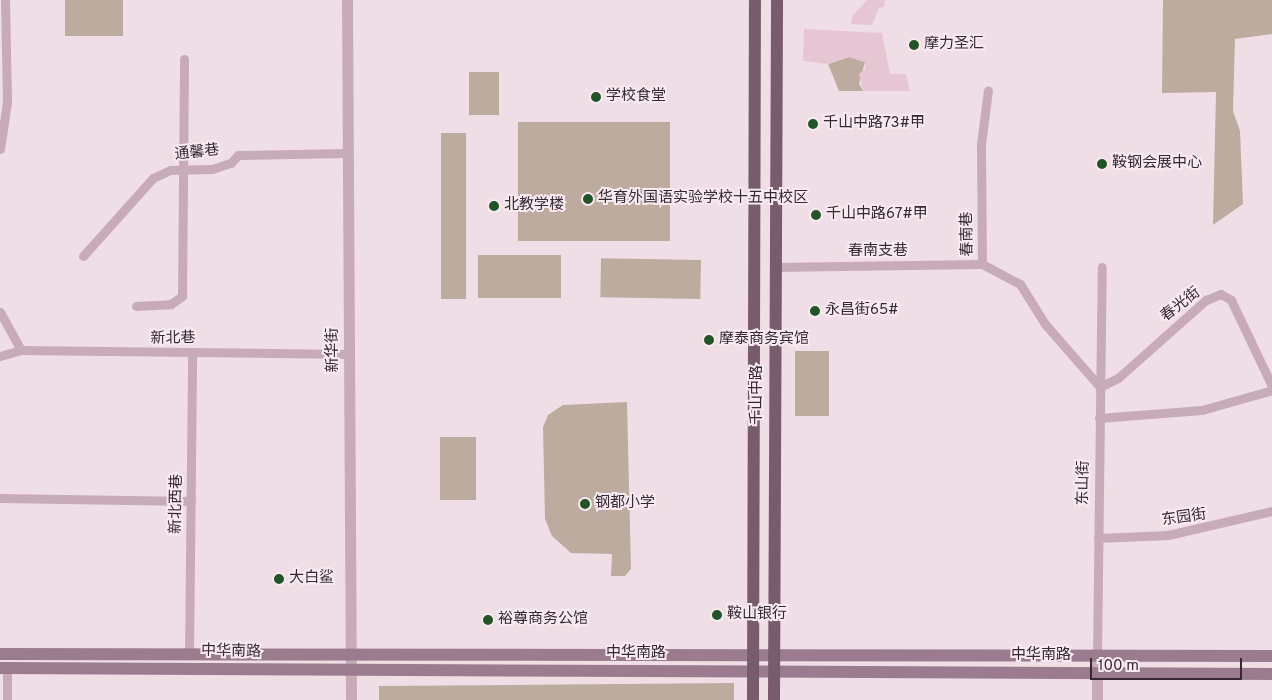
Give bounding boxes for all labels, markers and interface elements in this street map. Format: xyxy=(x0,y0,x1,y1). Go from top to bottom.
place label: 摩力圣汇 xyxy=(924,36,984,54)
marker: 摩力圣汇 xyxy=(908,39,920,51)
place label: 学校食堂 xyxy=(606,88,666,106)
marker: 学校食堂 xyxy=(590,91,602,103)
place label: 千山中路73#甲 xyxy=(823,115,925,133)
marker: 千山中路73#甲 xyxy=(807,118,819,130)
street label: 通馨巷 xyxy=(174,142,220,164)
place label: 鞍钢会展中心 xyxy=(1112,155,1202,173)
marker: 鞍钢会展中心 xyxy=(1096,158,1108,170)
place label: 华育外国语实验学校十五中校区 xyxy=(598,190,808,208)
marker: 华育外国语实验学校十五中校区 xyxy=(582,193,594,205)
place label: 北教学楼 xyxy=(504,197,564,215)
marker: 北教学楼 xyxy=(488,200,500,212)
place label: 千山中路67#甲 xyxy=(826,206,928,224)
marker: 千山中路67#甲 xyxy=(810,209,822,221)
street label: 春南巷 xyxy=(959,211,977,257)
street label: 春南支巷 xyxy=(848,243,908,261)
street label: 春光街 xyxy=(1158,284,1204,326)
place label: 永昌街65# xyxy=(825,302,899,320)
marker: 永昌街65# xyxy=(809,305,821,317)
street label: 新华街 xyxy=(325,328,343,372)
street label: 新北巷 xyxy=(150,330,196,348)
place label: 摩泰商务宾馆 xyxy=(719,331,809,349)
marker: 摩泰商务宾馆 xyxy=(703,334,715,346)
street label: 千山中路 xyxy=(749,365,767,425)
street label: 东山街 xyxy=(1075,460,1093,506)
street label: 新北西巷 xyxy=(167,474,187,534)
place label: 钢都小学 xyxy=(595,495,655,513)
marker: 钢都小学 xyxy=(579,498,591,510)
street label: 东园街 xyxy=(1160,506,1208,530)
place label: 大白鲨 xyxy=(289,570,334,588)
marker: 大白鲨 xyxy=(273,573,285,585)
place label: 鞍山银行 xyxy=(727,606,787,624)
marker: 鞍山银行 xyxy=(711,609,723,621)
place label: 裕尊商务公馆 xyxy=(498,611,588,629)
marker: 裕尊商务公馆 xyxy=(482,614,494,626)
street label: 中华南路 xyxy=(201,642,261,662)
street label: 中华南路 xyxy=(606,645,666,663)
street label: 中华南路 xyxy=(1011,647,1071,665)
scale bar xyxy=(1092,648,1244,680)
text: 100 m xyxy=(1098,657,1139,676)

